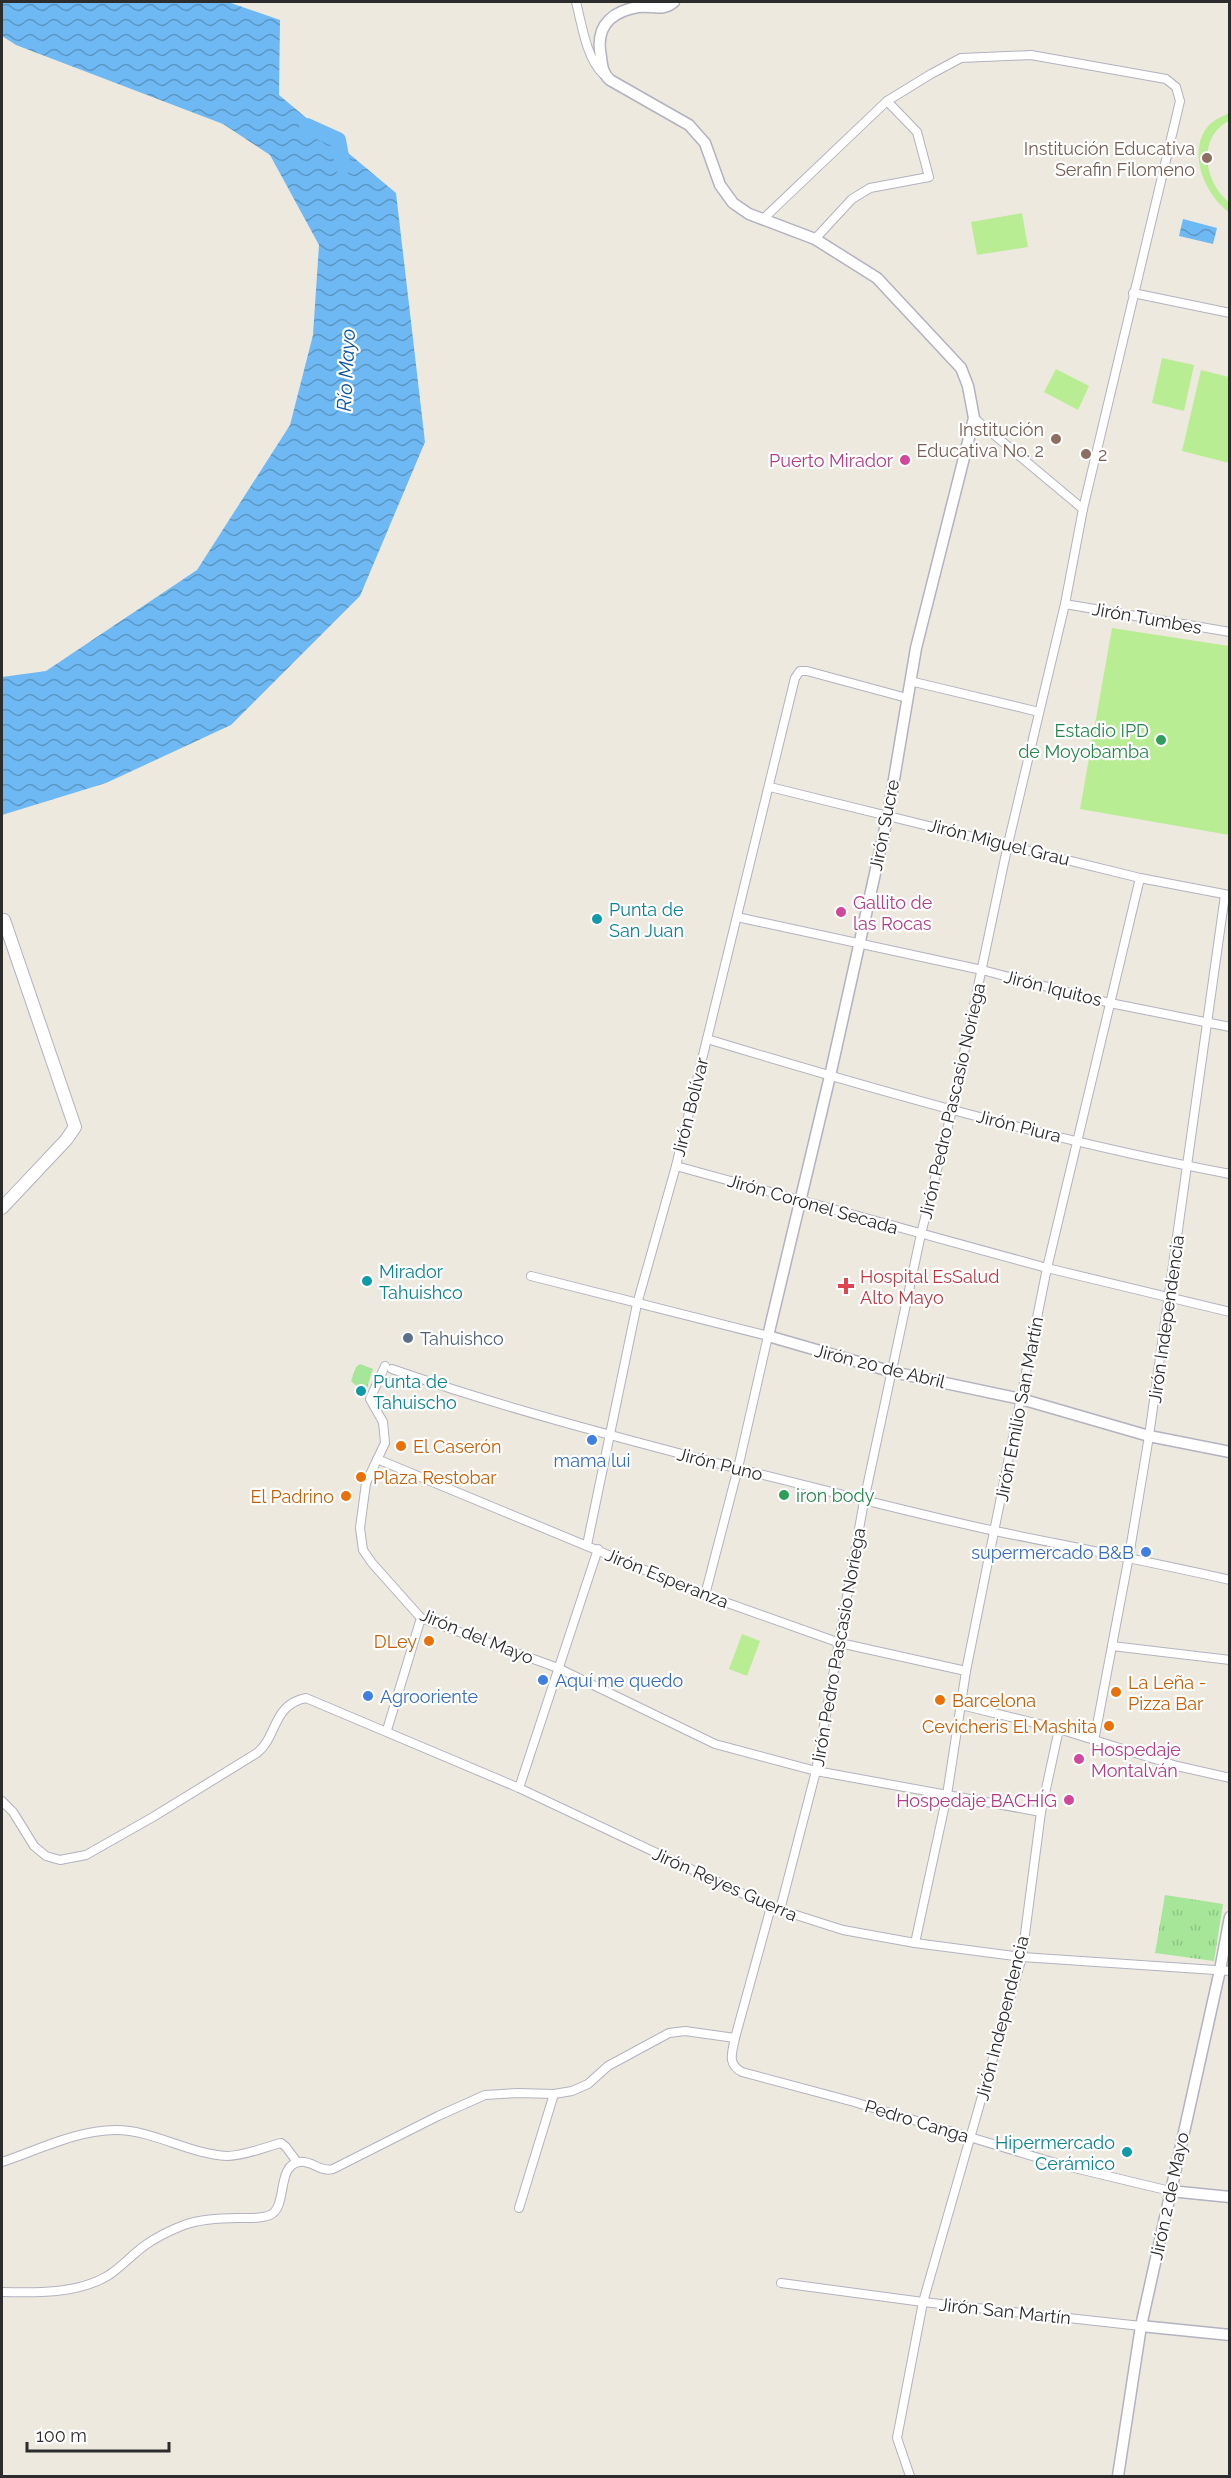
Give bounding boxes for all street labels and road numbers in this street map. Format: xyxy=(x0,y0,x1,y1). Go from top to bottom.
street label: Jirón Tumbes xyxy=(1091,598,1204,638)
street label: Jirón Sucre xyxy=(865,777,903,872)
street label: Jirón Miguel Grau xyxy=(926,814,1072,870)
street label: Jirón Iquitos xyxy=(1002,966,1104,1010)
street label: Jirón Pedro Pascasio Noriega xyxy=(915,981,989,1221)
street label: Jirón Bolívar xyxy=(668,1055,713,1159)
street label: Jirón Piura xyxy=(975,1105,1063,1147)
street label: Jirón Coronel Secada xyxy=(725,1170,901,1238)
street label: Jirón Independencia xyxy=(1144,1234,1188,1404)
street label: Jirón Emilio San Martín xyxy=(991,1315,1047,1503)
street label: Jirón 20 de Abril xyxy=(813,1340,947,1392)
street label: Jirón Puno xyxy=(675,1443,765,1485)
street label: Jirón Pedro Pascasio Noriega xyxy=(807,1526,869,1768)
street label: Jirón Esperanza xyxy=(602,1544,732,1612)
street label: Jirón del Mayo xyxy=(417,1604,537,1668)
street label: Jirón Reyes Guerra xyxy=(649,1843,801,1925)
street label: Jirón Independencia xyxy=(971,1933,1033,2103)
street label: Pedro Canga xyxy=(862,2095,972,2147)
street label: Jirón 2 de Mayo xyxy=(1145,2130,1193,2262)
street label: Jirón San Martín xyxy=(938,2294,1072,2328)

